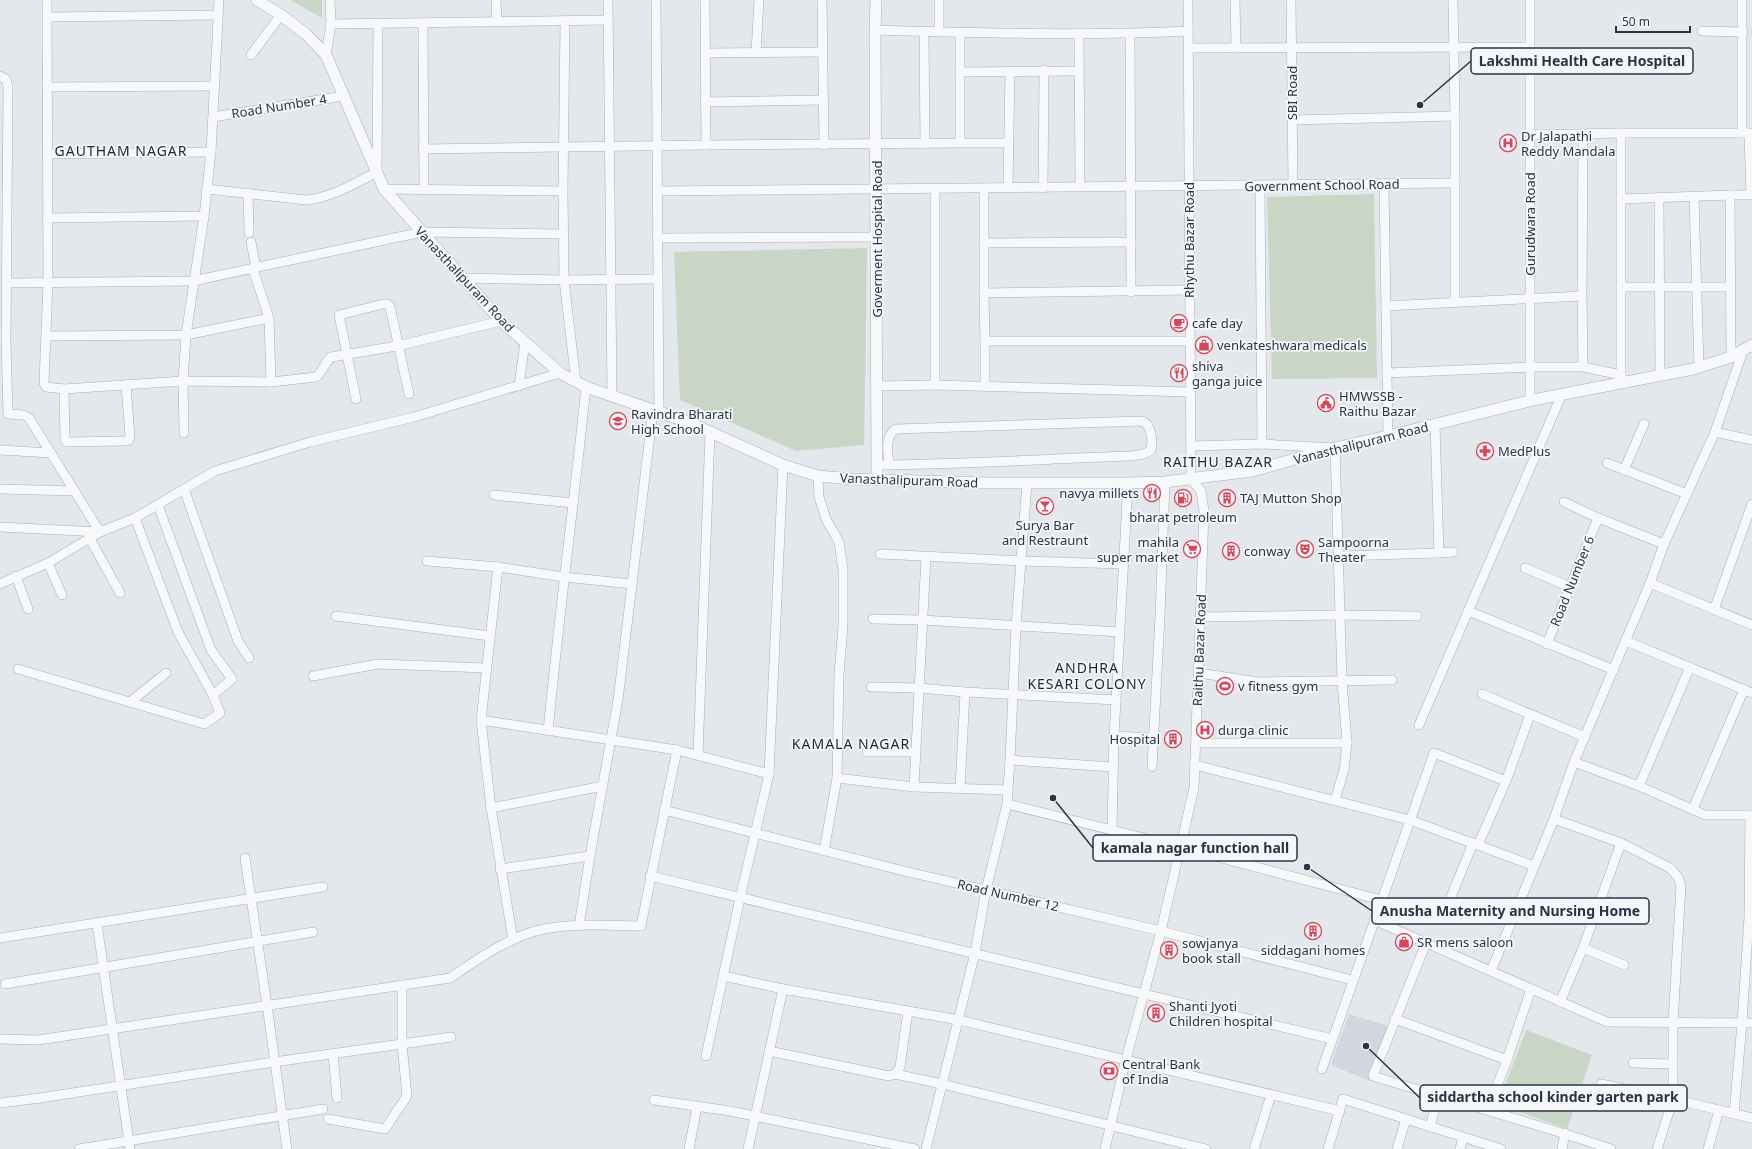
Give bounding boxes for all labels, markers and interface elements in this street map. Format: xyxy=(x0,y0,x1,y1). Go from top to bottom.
scale bar xyxy=(1616,8,1690,34)
text: 50 m xyxy=(1622,13,1650,30)
callout: Lakshmi Health Care Hospital xyxy=(1471,48,1693,74)
text: Lakshmi Health Care Hospital xyxy=(1479,51,1685,70)
street label: SBI Road xyxy=(1283,66,1301,120)
street label: Road Number 4 xyxy=(230,89,328,122)
place label: Dr Jalapathi Reddy Mandala xyxy=(1521,127,1615,160)
hospital icon: Dr Jalapathi Reddy Mandala xyxy=(1498,133,1518,153)
district label: GAUTHAM NAGAR xyxy=(55,141,187,160)
street label: Goverment Hospital Road xyxy=(868,160,886,318)
street label: Gurudwara Road xyxy=(1521,172,1539,276)
street label: Government School Road xyxy=(1244,175,1400,195)
street label: Rhythu Bazar Road xyxy=(1180,182,1198,298)
street label: Vanasthalipuram Road xyxy=(411,222,519,336)
cafe icon: cafe day xyxy=(1169,313,1189,333)
place label: cafe day xyxy=(1192,314,1243,332)
shop icon: venkateshwara medicals xyxy=(1194,335,1214,355)
place label: venkateshwara medicals xyxy=(1217,336,1367,354)
place label: shiva ganga juice xyxy=(1192,357,1262,390)
restaurant icon: shiva ganga juice xyxy=(1169,363,1189,383)
place label: HMWSSB - Raithu Bazar xyxy=(1339,387,1417,420)
public building icon: HMWSSB - Raithu Bazar xyxy=(1316,393,1336,413)
place label: Ravindra Bharati High School xyxy=(631,405,732,438)
school or university icon: Ravindra Bharati High School xyxy=(608,411,628,431)
street label: Vanasthalipuram Road xyxy=(1292,418,1430,468)
pharmacy icon: MedPlus xyxy=(1475,441,1495,461)
place label: MedPlus xyxy=(1498,442,1551,460)
district label: RAITHU BAZAR xyxy=(1163,452,1273,471)
street label: Vanasthalipuram Road xyxy=(840,469,978,491)
restaurant icon: navya millets xyxy=(1142,483,1162,503)
place label: navya millets xyxy=(1059,484,1139,502)
fuel station icon: bharat petroleum xyxy=(1173,488,1193,508)
building icon: TAJ Mutton Shop xyxy=(1217,488,1237,508)
place label: TAJ Mutton Shop xyxy=(1240,489,1342,507)
bar icon: Surya Bar and Restraunt xyxy=(1035,496,1055,516)
place label: bharat petroleum xyxy=(1129,508,1237,526)
place label: Surya Bar and Restraunt xyxy=(1002,516,1088,549)
place label: mahila super market xyxy=(1097,533,1179,566)
place label: Sampoorna Theater xyxy=(1318,533,1389,566)
street label: Road Number 6 xyxy=(1546,533,1598,629)
supermarket icon: mahila super market xyxy=(1182,539,1202,559)
theatre icon: Sampoorna Theater xyxy=(1295,539,1315,559)
building icon: conway xyxy=(1221,541,1241,561)
place label: conway xyxy=(1244,542,1291,560)
street label: Raithu Bazar Road xyxy=(1188,594,1210,706)
district label: ANDHRA KESARI COLONY xyxy=(1027,658,1147,693)
sports icon: v fitness gym xyxy=(1215,676,1235,696)
place label: v fitness gym xyxy=(1238,677,1318,695)
hospital icon: durga clinic xyxy=(1195,720,1215,740)
place label: durga clinic xyxy=(1218,721,1289,739)
building icon: Hospital xyxy=(1163,729,1183,749)
place label: Hospital xyxy=(1110,730,1160,748)
district label: KAMALA NAGAR xyxy=(792,734,910,753)
callout: kamala nagar function hall xyxy=(1093,835,1297,861)
text: kamala nagar function hall xyxy=(1101,838,1289,857)
street label: Road Number 12 xyxy=(955,875,1061,915)
callout: Anusha Maternity and Nursing Home xyxy=(1372,898,1649,924)
text: Anusha Maternity and Nursing Home xyxy=(1380,901,1640,920)
building icon: siddagani homes xyxy=(1303,921,1323,941)
shop icon: SR mens saloon xyxy=(1394,932,1414,952)
place label: SR mens saloon xyxy=(1417,933,1513,951)
place label: sowjanya book stall xyxy=(1182,934,1241,967)
building icon: sowjanya book stall xyxy=(1159,940,1179,960)
place label: siddagani homes xyxy=(1261,941,1365,959)
place label: Shanti Jyoti Children hospital xyxy=(1169,997,1273,1030)
building icon: Shanti Jyoti Children hospital xyxy=(1146,1003,1166,1023)
place label: Central Bank of India xyxy=(1122,1055,1200,1088)
bank icon: Central Bank of India xyxy=(1099,1061,1119,1081)
callout: siddartha school kinder garten park xyxy=(1420,1085,1687,1111)
text: siddartha school kinder garten park xyxy=(1427,1087,1679,1106)

